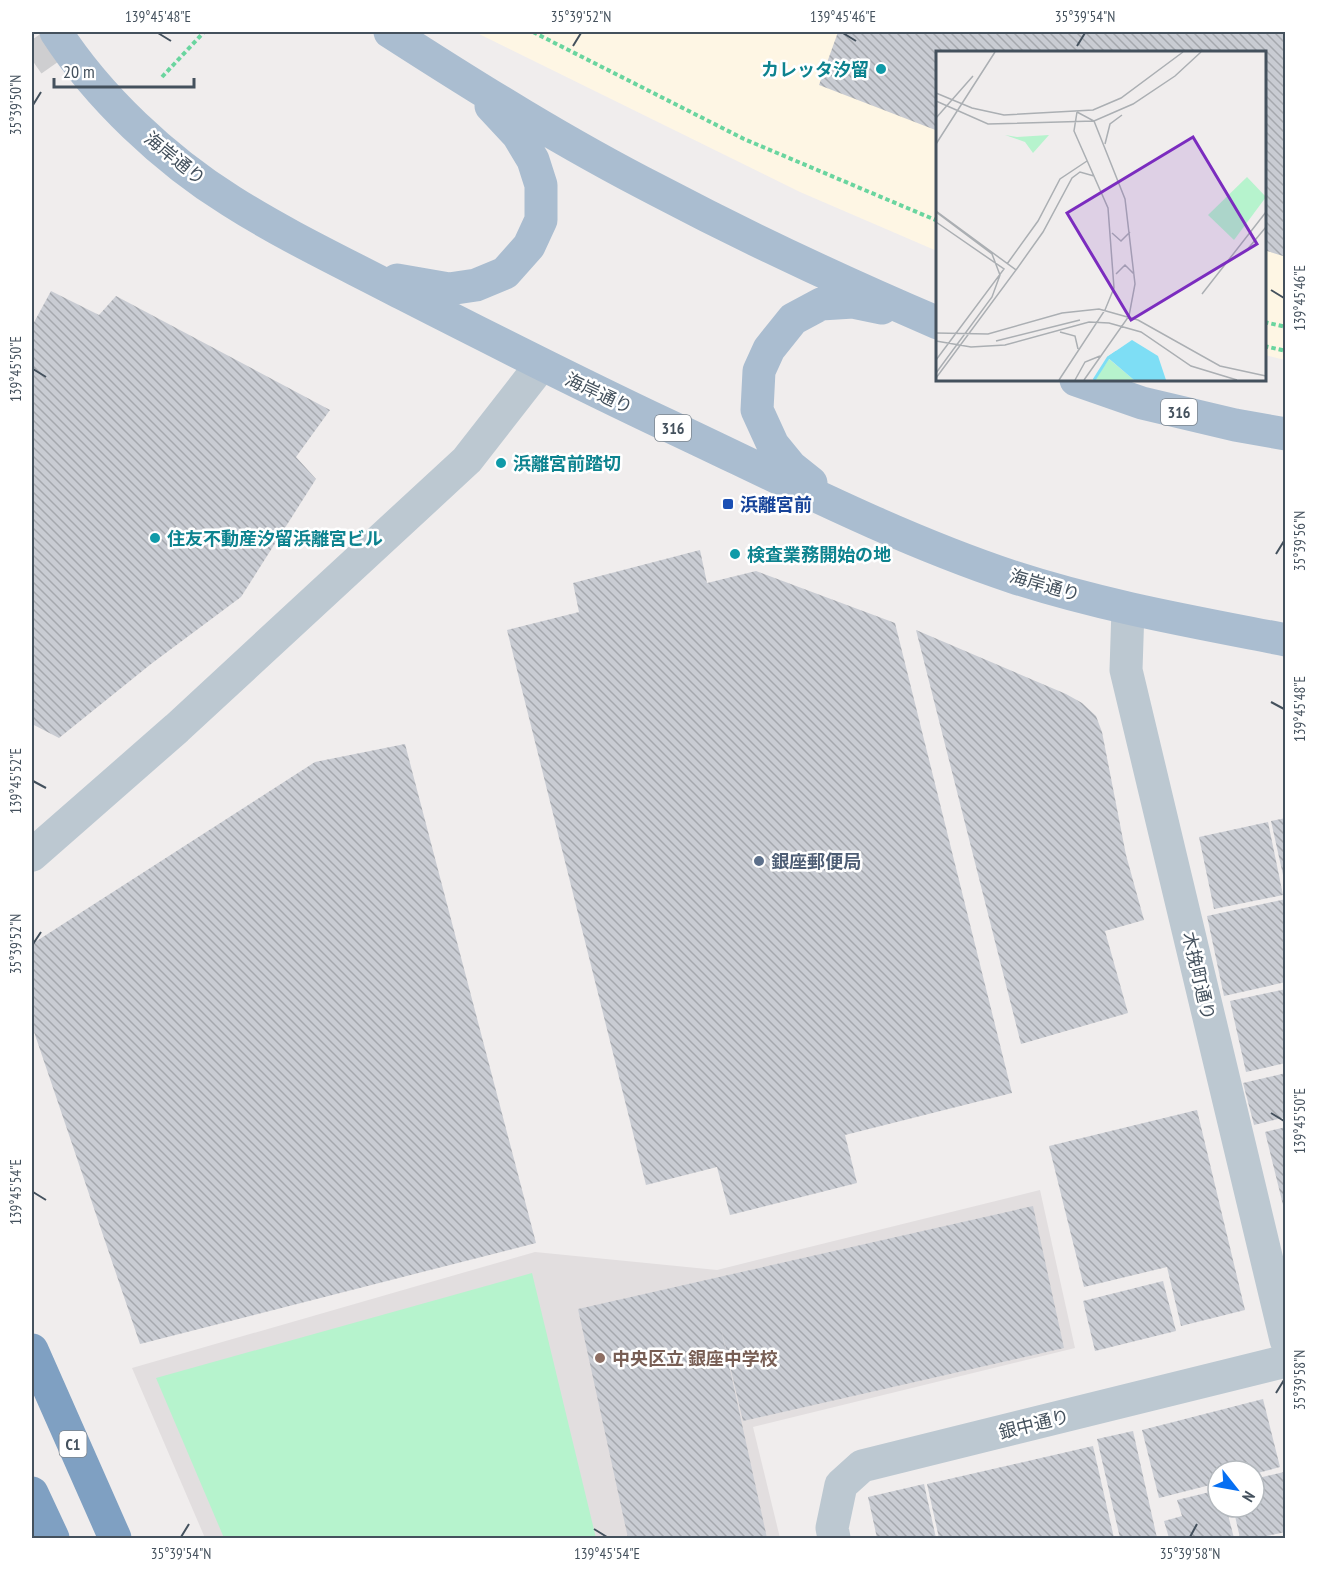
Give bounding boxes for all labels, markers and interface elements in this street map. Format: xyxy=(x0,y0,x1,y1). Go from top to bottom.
text: 139°45'48"E xyxy=(125,7,191,26)
text: 35°39'52"N xyxy=(551,7,611,26)
text: 139°45'46"E xyxy=(810,7,876,26)
text: 35°39'54"N xyxy=(1055,7,1115,26)
scale bar xyxy=(54,51,194,89)
inset map xyxy=(936,51,1266,381)
place label: カレッタ汐留 xyxy=(761,58,869,81)
text: 20 m xyxy=(63,60,95,83)
marker: カレッタ汐留 xyxy=(874,62,888,76)
text: 35°39'50"N xyxy=(6,75,25,135)
street label: 海岸通り xyxy=(140,126,210,190)
text: 139°45'46"E xyxy=(1290,265,1309,331)
text: 139°45'50"E xyxy=(6,336,25,402)
street label: 海岸通り xyxy=(562,367,636,419)
road number: 316 xyxy=(1161,399,1197,425)
road number: 316 xyxy=(655,415,691,441)
place label: 浜離宮前踏切 xyxy=(513,452,621,475)
marker: 浜離宮前踏切 xyxy=(494,456,508,470)
place label: 浜離宮前 xyxy=(740,493,812,516)
marker: 浜離宮前 xyxy=(721,497,735,511)
text: 35°39'56"N xyxy=(1290,511,1309,571)
place label: 住友不動産汐留浜離宮ビル xyxy=(167,527,383,550)
marker: 住友不動産汐留浜離宮ビル xyxy=(148,531,162,545)
place label: 検査業務開始の地 xyxy=(747,543,891,566)
marker: 検査業務開始の地 xyxy=(728,547,742,561)
street label: 海岸通り xyxy=(1007,564,1083,606)
text: 139°45'48"E xyxy=(1290,676,1309,742)
text: 139°45'52"E xyxy=(6,748,25,814)
place label: 銀座郵便局 xyxy=(771,850,861,873)
marker: 銀座郵便局 xyxy=(752,854,766,868)
text: 35°39'52"N xyxy=(6,914,25,974)
street label: 木挽町通り xyxy=(1178,930,1220,1022)
text: 139°45'50"E xyxy=(1290,1088,1309,1154)
text: 139°45'54"E xyxy=(6,1159,25,1225)
place label: 中央区立 銀座中学校 xyxy=(612,1347,778,1370)
text: 35°39'58"N xyxy=(1290,1350,1309,1410)
marker: 中央区立 銀座中学校 xyxy=(593,1351,607,1365)
street label: 銀中通り xyxy=(996,1404,1072,1444)
road number: C1 xyxy=(60,1431,86,1457)
north arrow xyxy=(1206,1459,1266,1519)
text: N xyxy=(1238,1488,1260,1506)
text: 35°39'54"N xyxy=(151,1544,211,1563)
text: 139°45'54"E xyxy=(574,1544,640,1563)
text: 35°39'58"N xyxy=(1160,1544,1220,1563)

